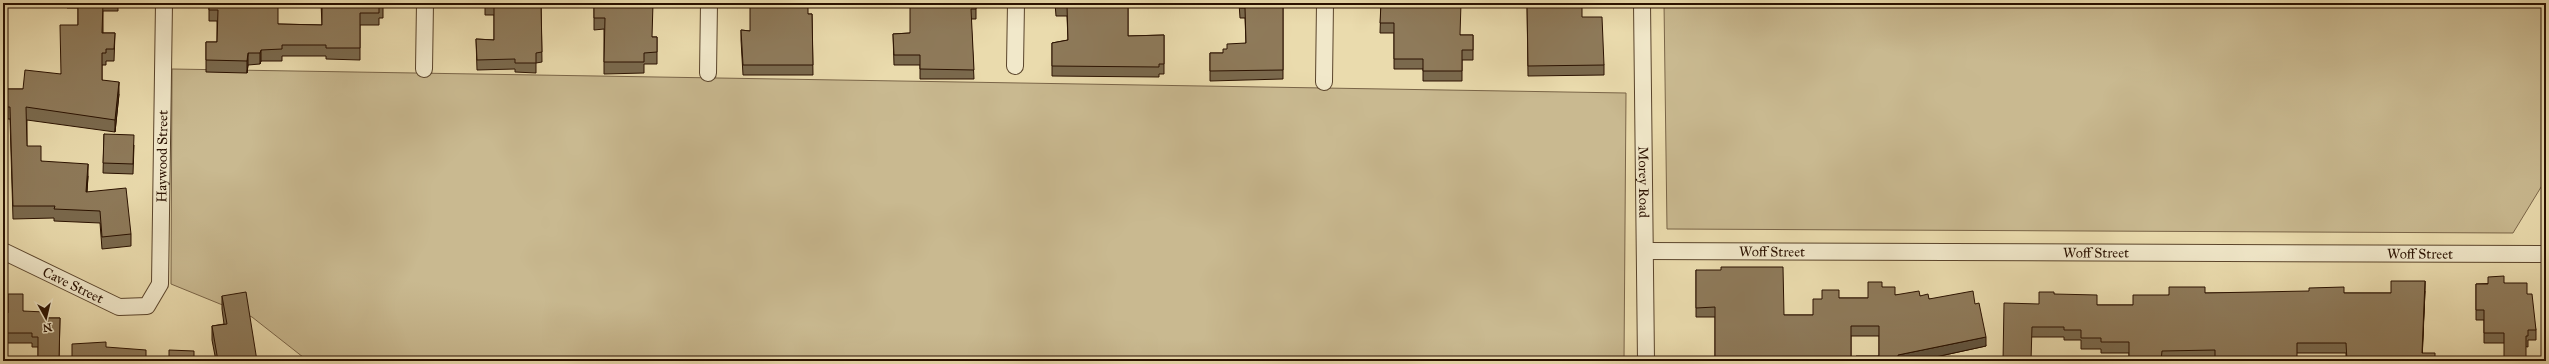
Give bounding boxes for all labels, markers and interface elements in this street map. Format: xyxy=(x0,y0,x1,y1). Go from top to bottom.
street label: Haywood Street xyxy=(153,110,171,203)
street label: Morey Road xyxy=(1635,146,1653,218)
street label: Woff Street xyxy=(1739,243,1805,260)
street label: Woff Street xyxy=(2063,244,2129,261)
street label: Woff Street xyxy=(2387,245,2453,262)
street label: Cave Street xyxy=(40,263,107,307)
north arrow xyxy=(26,298,66,338)
text: N xyxy=(41,320,53,335)

